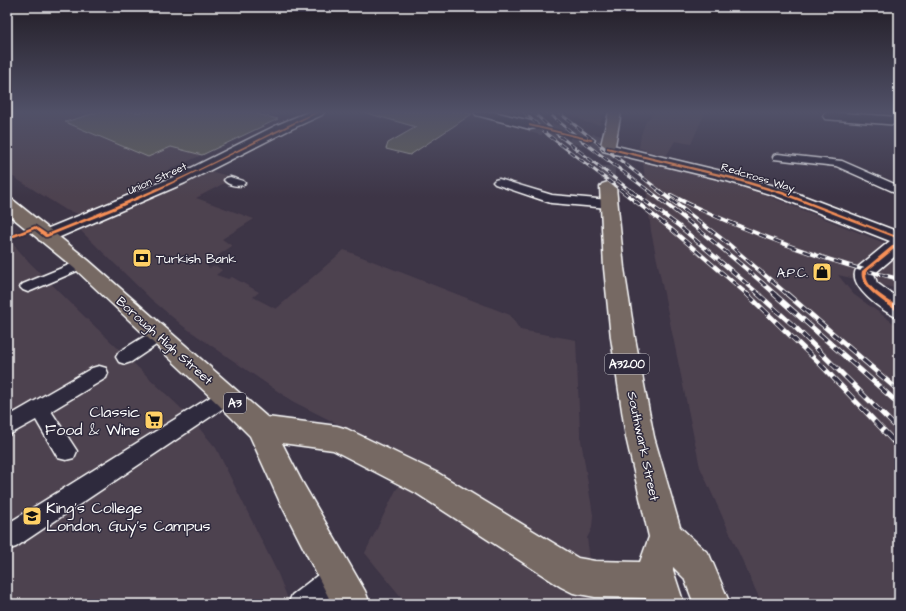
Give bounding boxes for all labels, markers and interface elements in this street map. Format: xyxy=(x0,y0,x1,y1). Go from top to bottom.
street label: Union Street xyxy=(125,158,190,198)
street label: Redcross Way xyxy=(719,159,796,197)
bank icon: Turkish Bank xyxy=(131,247,153,269)
place label: Turkish Bank xyxy=(156,250,236,268)
shop icon: A.P.C. xyxy=(811,261,833,283)
place label: A.P.C. xyxy=(777,264,808,282)
street label: Borough High Street xyxy=(111,292,217,390)
road number: A3200 xyxy=(605,354,649,374)
street label: Southwark Street xyxy=(623,390,664,503)
road number: A3 xyxy=(224,393,246,413)
place label: Classic Food & Wine xyxy=(45,401,140,441)
supermarket icon: Classic Food & Wine xyxy=(143,409,165,431)
place label: King's College London, Guy's Campus xyxy=(46,497,211,538)
school or university icon: King's College London, Guy's Campus xyxy=(21,505,43,527)

